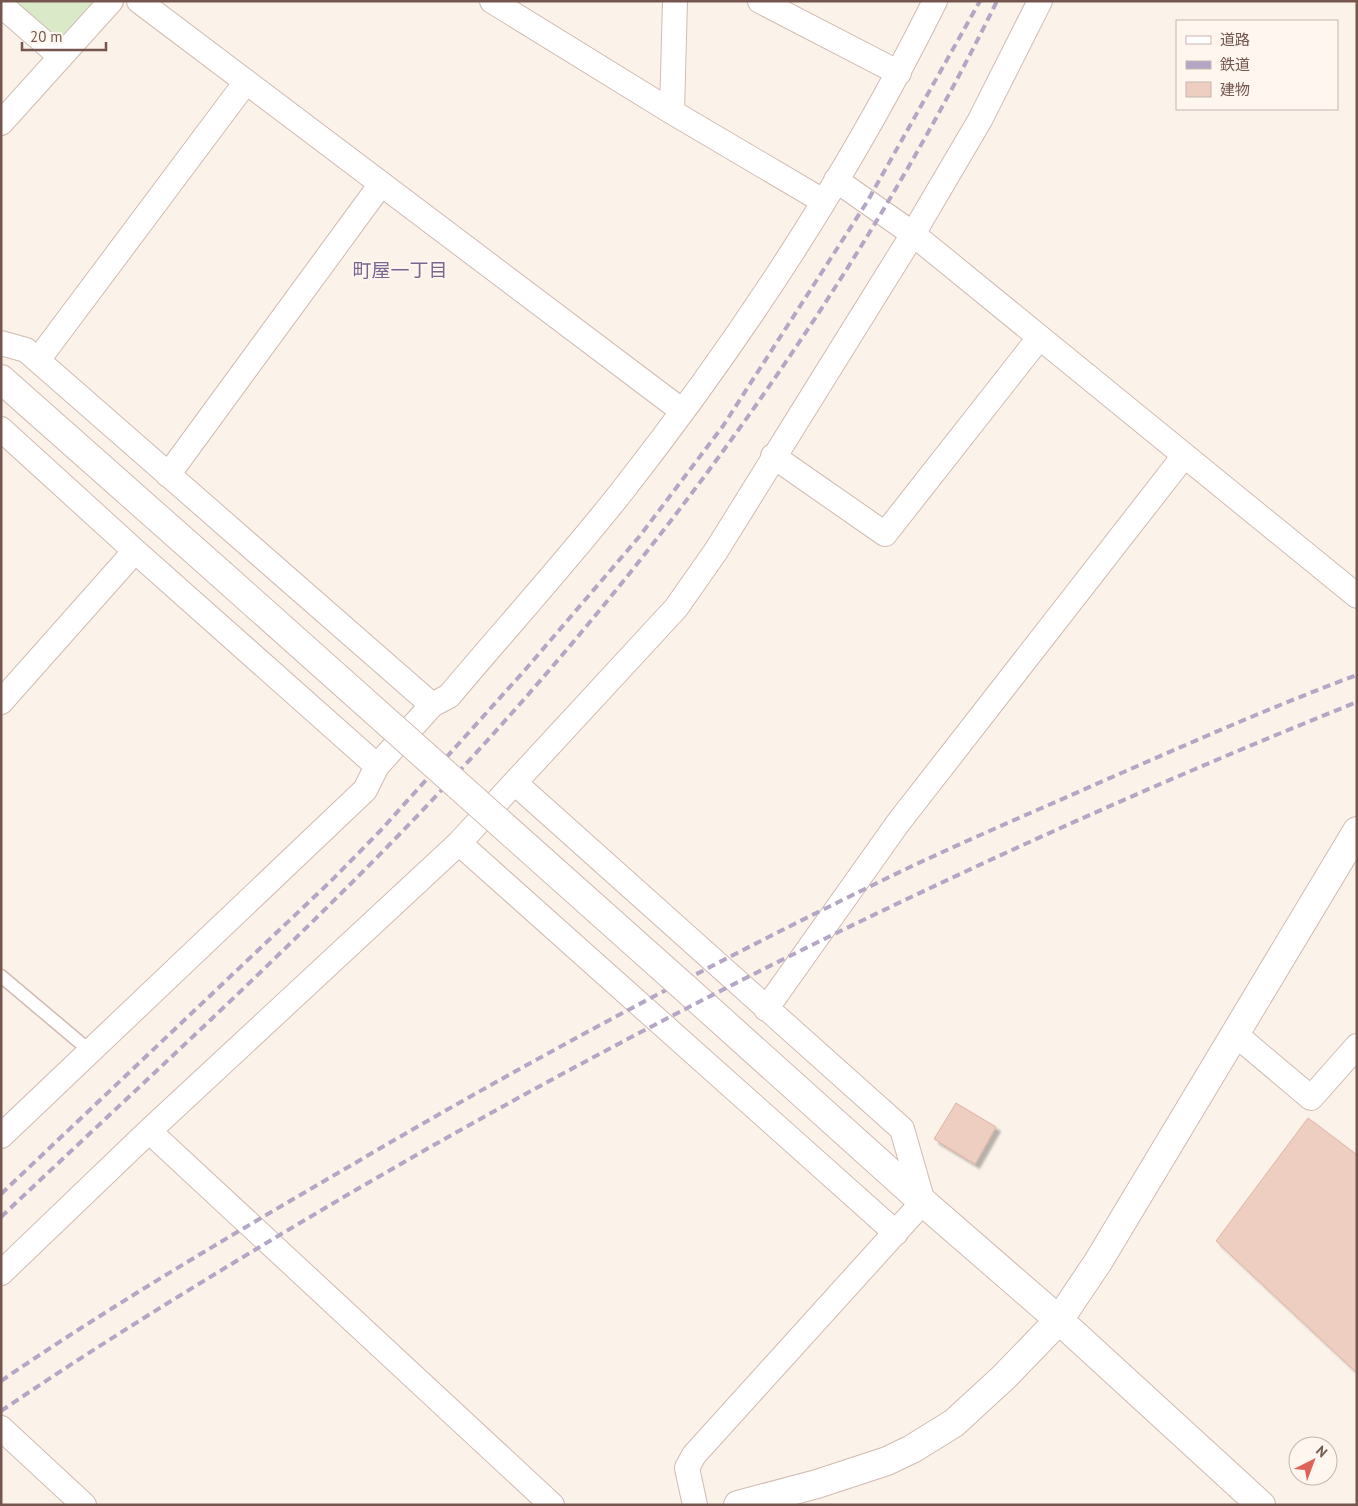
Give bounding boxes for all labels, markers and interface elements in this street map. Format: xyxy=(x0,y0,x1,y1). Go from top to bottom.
scale bar xyxy=(22,20,106,52)
legend xyxy=(1176,20,1338,110)
text: 20 m xyxy=(30,27,63,46)
text: 道路 xyxy=(1220,30,1250,49)
text: 鉄道 xyxy=(1220,55,1250,74)
text: 建物 xyxy=(1220,80,1250,99)
district label: 町屋一丁目 xyxy=(352,258,448,282)
north arrow xyxy=(1288,1436,1338,1486)
text: N xyxy=(1312,1442,1331,1461)

